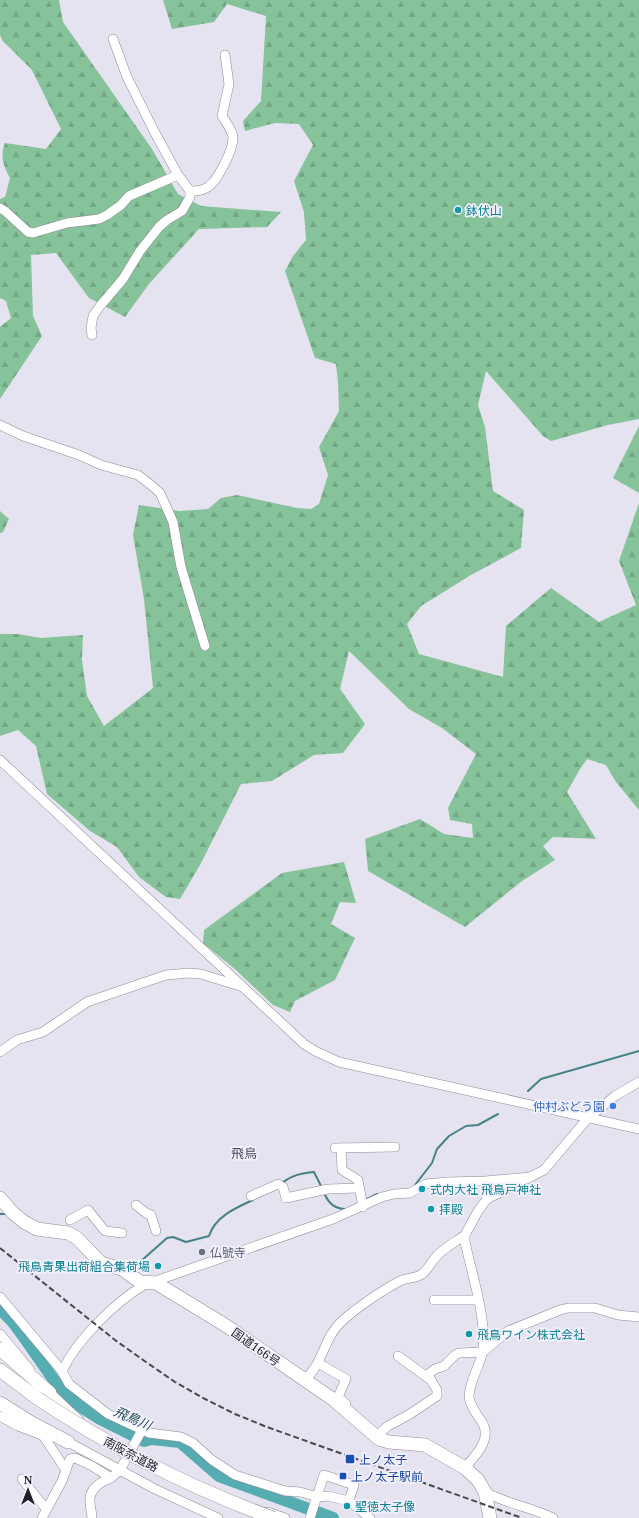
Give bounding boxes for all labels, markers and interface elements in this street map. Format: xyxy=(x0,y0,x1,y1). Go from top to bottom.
place label: 鉢伏山 xyxy=(466,202,502,219)
marker: 鉢伏山 xyxy=(453,205,463,215)
place label: 仲村ぶどう園 xyxy=(533,1098,605,1115)
marker: 仲村ぶどう園 xyxy=(608,1101,618,1111)
district label: 飛鳥 xyxy=(231,1144,257,1162)
place label: 式内大社 飛鳥戸神社 xyxy=(430,1181,541,1198)
marker: 式内大社 飛鳥戸神社 xyxy=(417,1184,427,1194)
place label: 拝殿 xyxy=(439,1201,463,1218)
marker: 拝殿 xyxy=(426,1204,436,1214)
place label: 仏號寺 xyxy=(210,1244,246,1261)
marker: 仏號寺 xyxy=(197,1247,207,1257)
place label: 飛鳥青果出荷組合集荷場 xyxy=(18,1258,150,1275)
marker: 飛鳥青果出荷組合集荷場 xyxy=(153,1261,163,1271)
street label: 国道166号 xyxy=(228,1324,284,1370)
place label: 飛鳥ワイン株式会社 xyxy=(477,1326,585,1343)
marker: 飛鳥ワイン株式会社 xyxy=(464,1329,474,1339)
water label: 飛鳥川 xyxy=(112,1402,156,1435)
street label: 南阪奈道路 xyxy=(101,1432,161,1476)
place label: 上ノ太子 xyxy=(359,1451,407,1468)
marker: 上ノ太子 xyxy=(344,1453,356,1465)
place label: 上ノ太子駅前 xyxy=(351,1468,423,1485)
north arrow xyxy=(8,1470,48,1510)
marker: 上ノ太子駅前 xyxy=(338,1471,348,1481)
text: N xyxy=(24,1472,33,1487)
place label: 聖徳太子像 xyxy=(355,1498,415,1515)
marker: 聖徳太子像 xyxy=(342,1501,352,1511)

